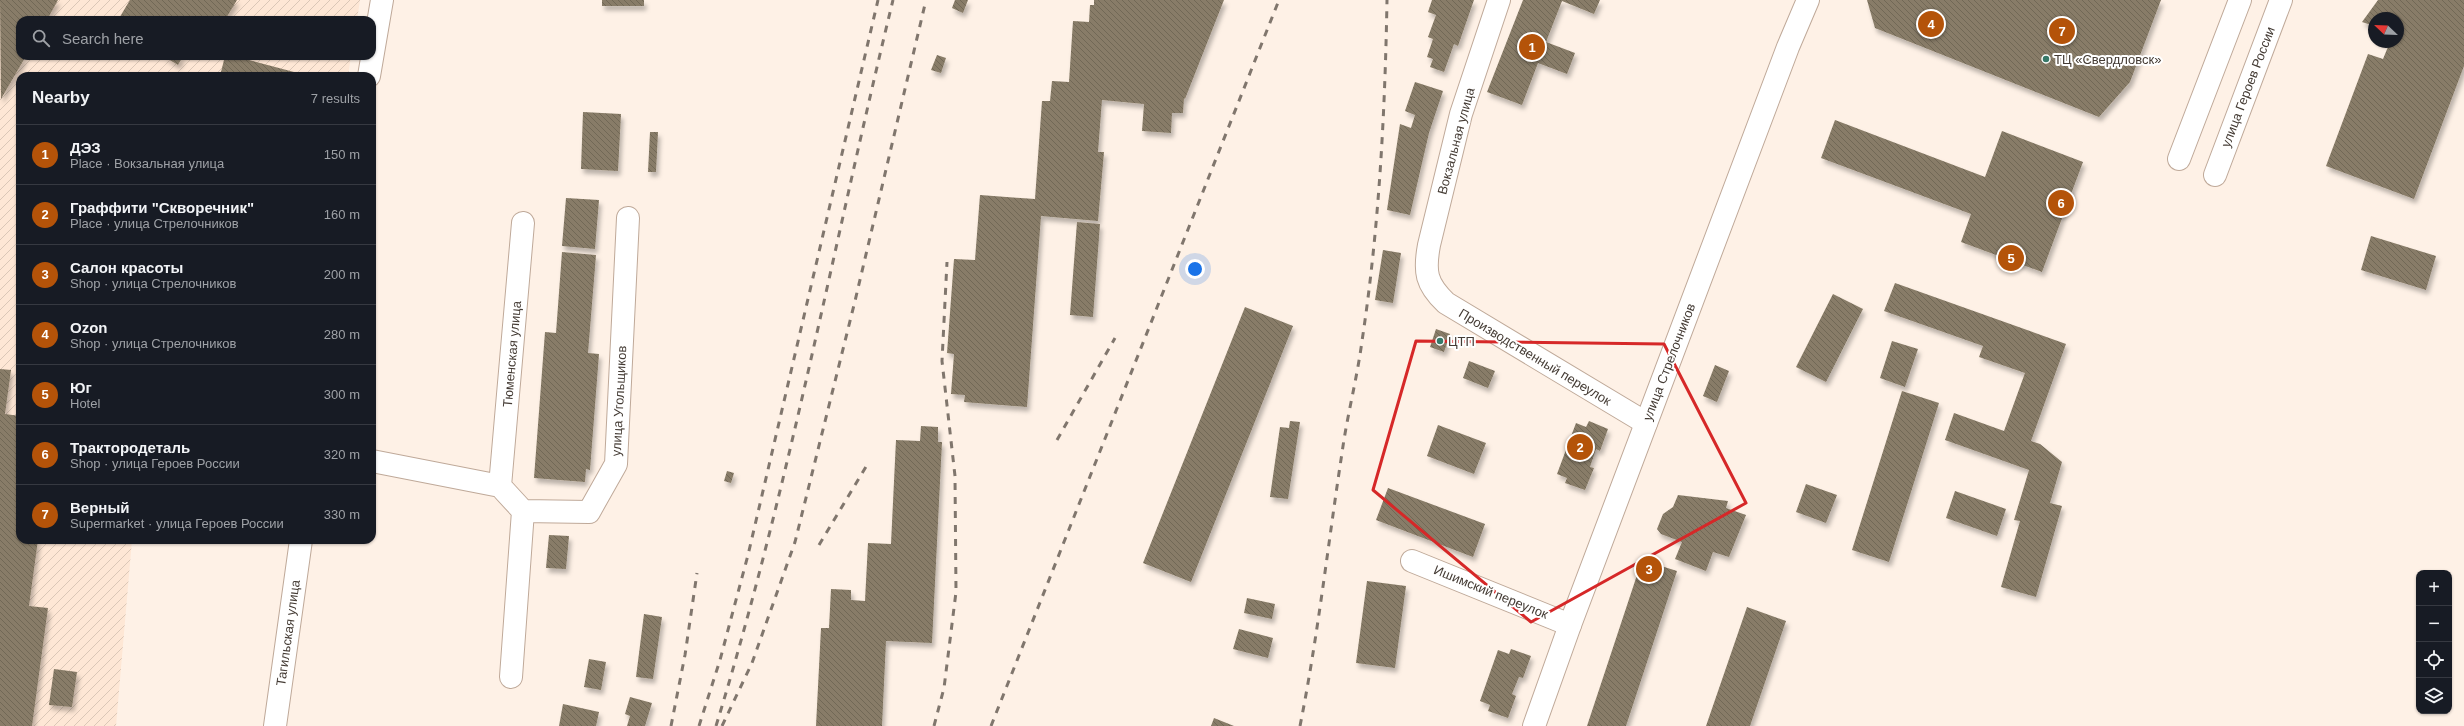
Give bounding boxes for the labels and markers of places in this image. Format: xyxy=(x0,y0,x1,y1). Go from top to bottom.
pin: 4 xyxy=(1918,9,1944,39)
pin: 7 xyxy=(2049,16,2075,46)
pin: 1 xyxy=(1519,32,1545,62)
place label: ТЦ «Свердловск» xyxy=(2054,52,2161,67)
marker: ТЦ «Свердловск» xyxy=(2041,54,2051,64)
pin: 6 xyxy=(2048,188,2074,218)
pin: 5 xyxy=(1998,243,2024,273)
place label: ЦТП xyxy=(1448,334,1475,349)
marker: ЦТП xyxy=(1435,336,1445,346)
pin: 2 xyxy=(1567,432,1593,462)
pin: 3 xyxy=(1636,554,1662,584)

